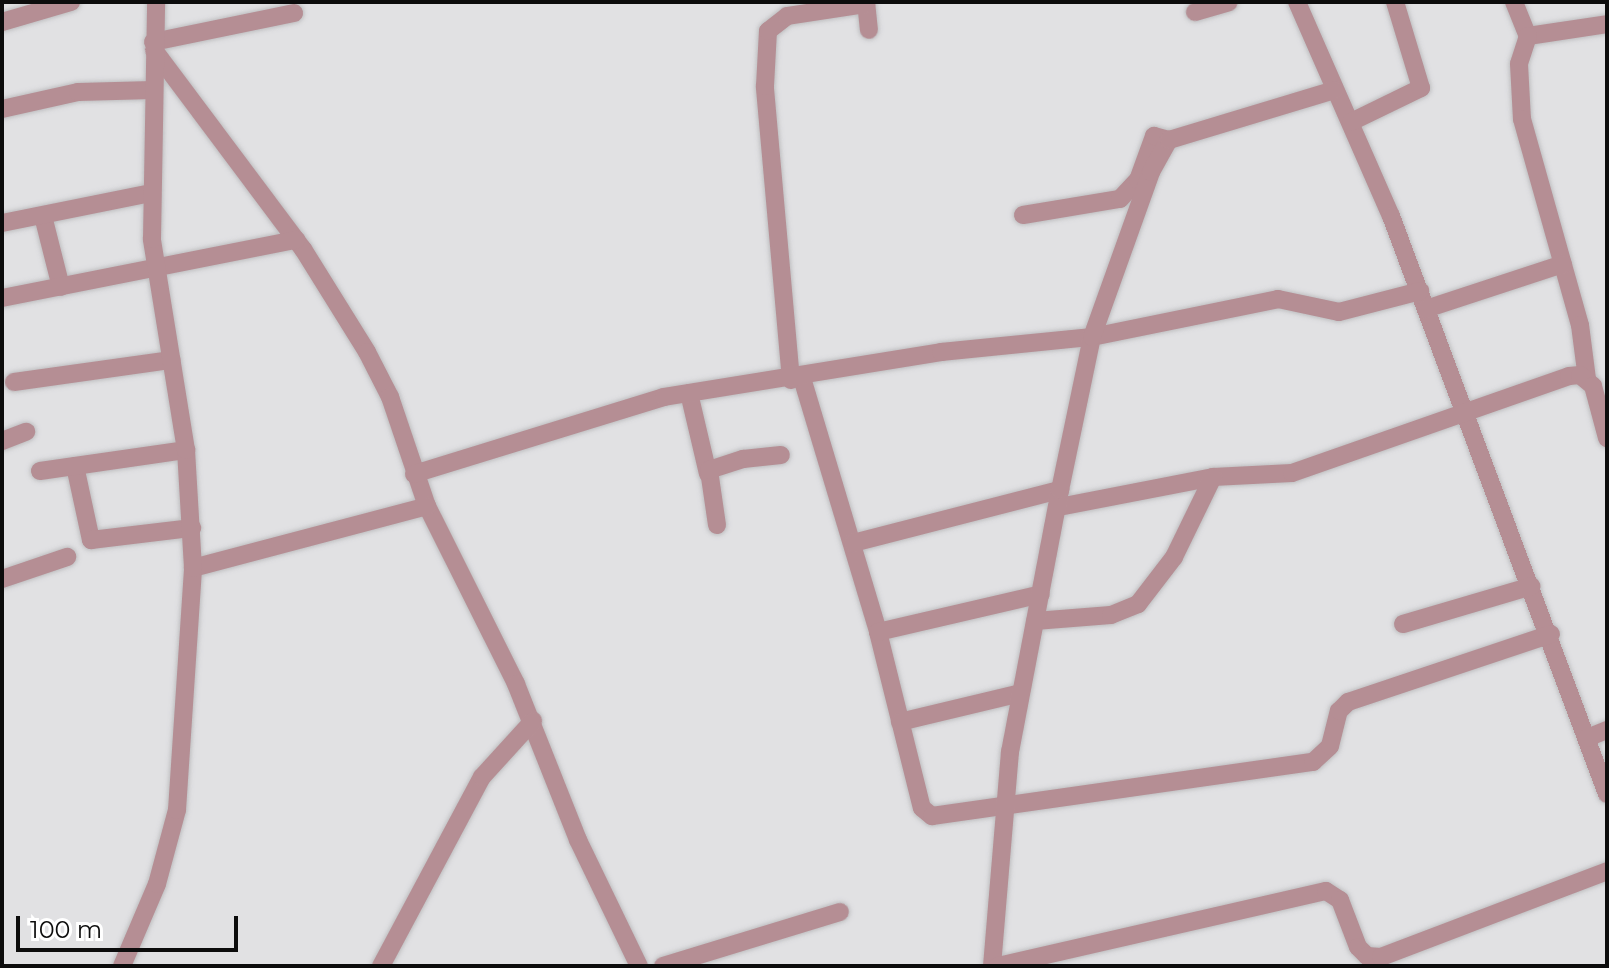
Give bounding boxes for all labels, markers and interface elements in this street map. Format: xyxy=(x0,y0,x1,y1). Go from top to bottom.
scale bar xyxy=(20,900,242,950)
text: 100 m xyxy=(30,915,102,944)

